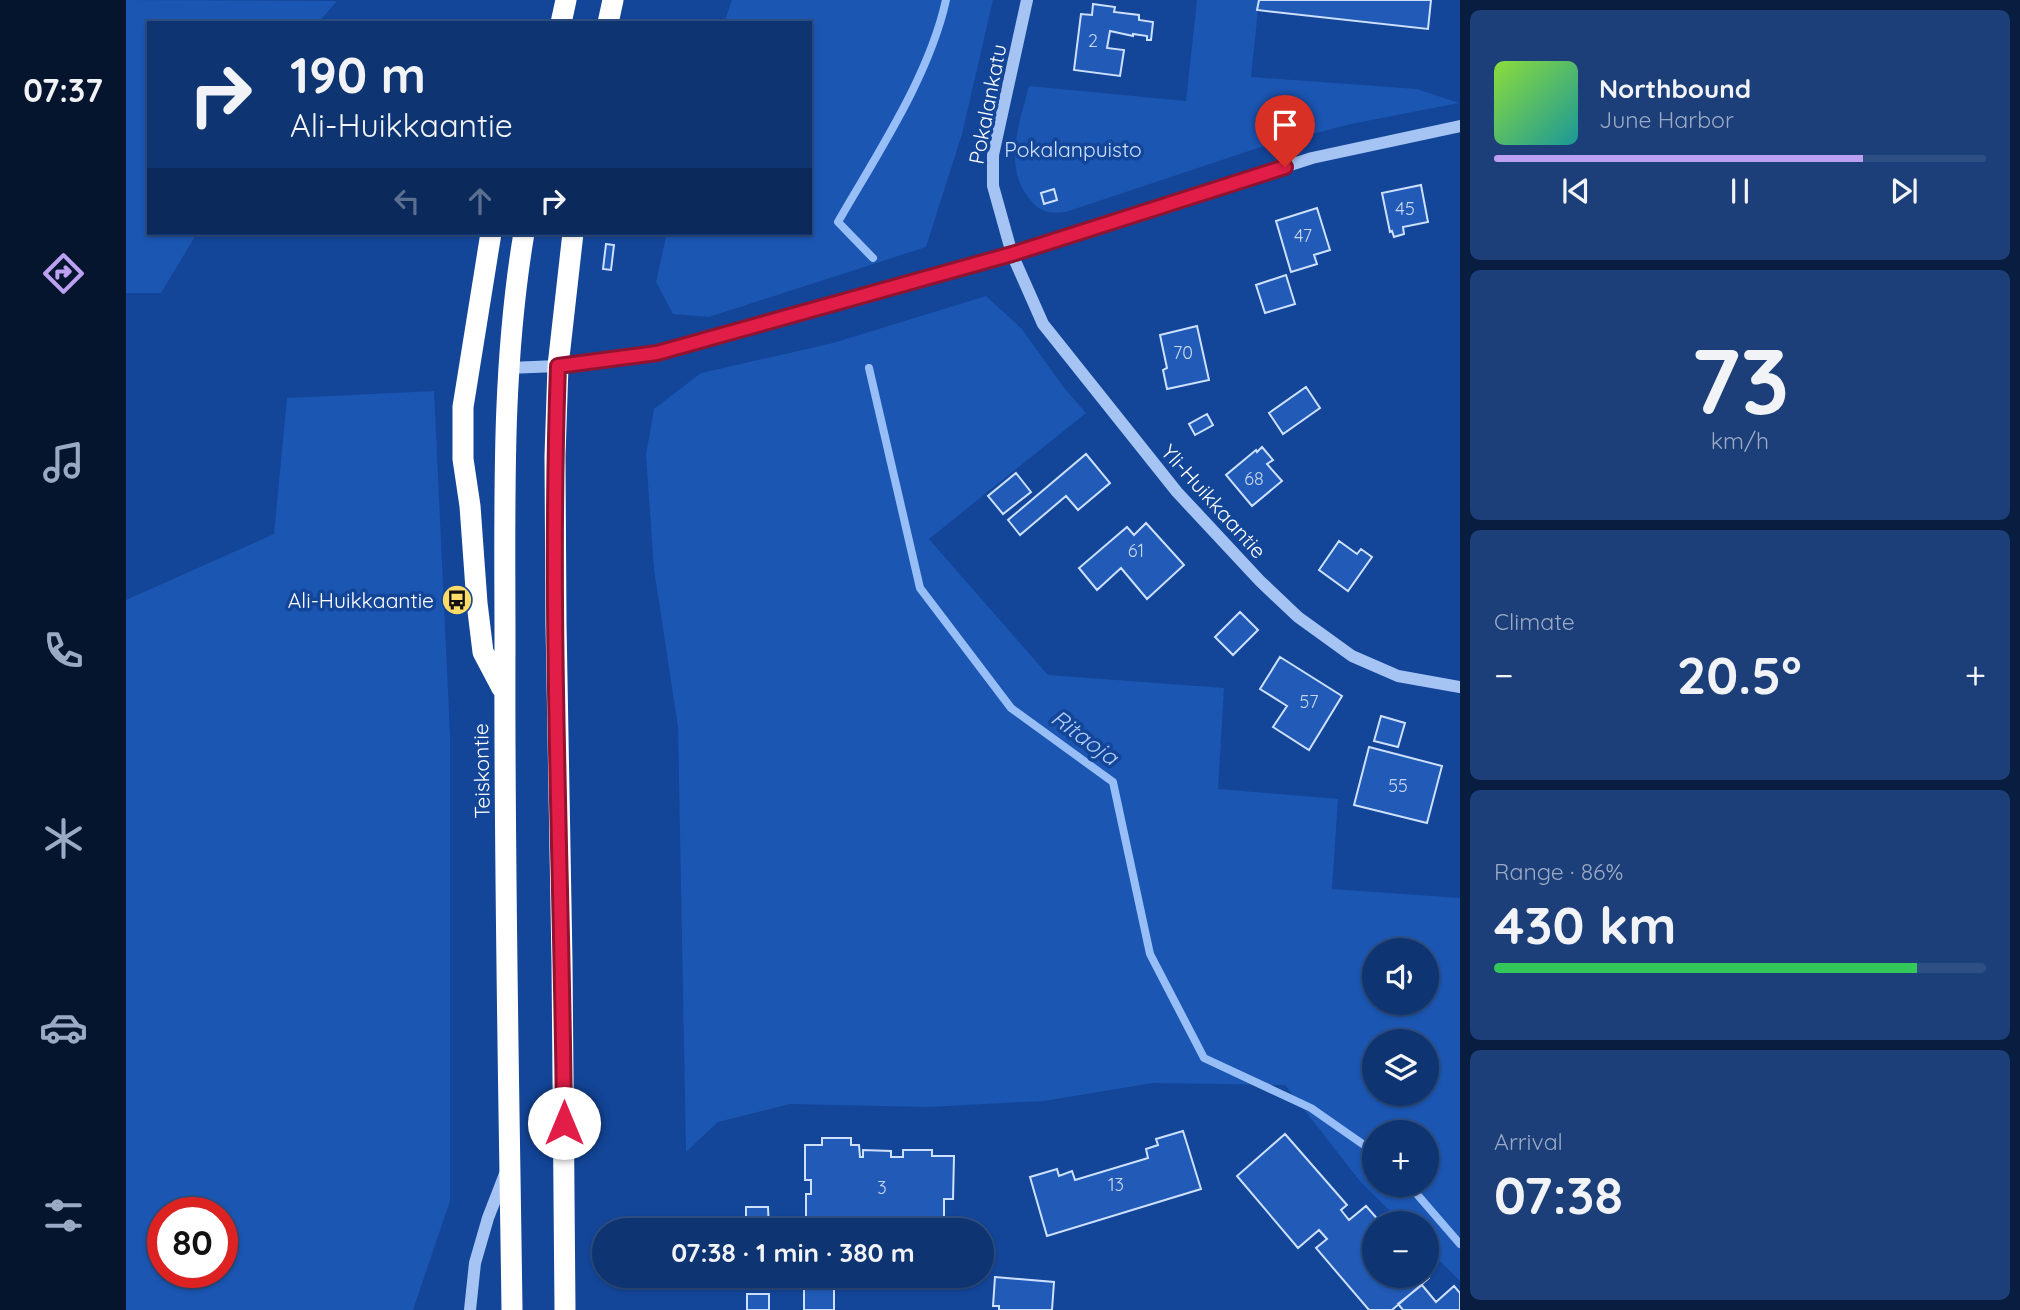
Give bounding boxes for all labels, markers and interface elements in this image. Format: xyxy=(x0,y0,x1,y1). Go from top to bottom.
house number: 2 xyxy=(1088,29,1098,52)
street label: Pokalankatu xyxy=(963,42,1011,166)
text: 190 m xyxy=(290,44,426,105)
icon: right xyxy=(175,49,266,140)
text: 07:37 xyxy=(23,70,103,110)
text: Northbound xyxy=(1599,72,1751,105)
pin xyxy=(1255,95,1315,167)
text: Ali-Huikkaantie xyxy=(290,105,513,145)
text: June Harbor xyxy=(1599,105,1734,134)
icon: arrive xyxy=(1266,106,1304,144)
park label: Pokalanpuisto xyxy=(1004,136,1142,162)
icon: previous xyxy=(1557,172,1595,210)
icon: pause xyxy=(1721,172,1759,210)
icon: next xyxy=(1885,172,1923,210)
icon: left xyxy=(388,182,426,220)
icon: ahead xyxy=(461,182,499,220)
icon: right xyxy=(534,182,572,220)
house number: 45 xyxy=(1395,197,1415,220)
house number: 47 xyxy=(1294,224,1312,247)
icon: directions xyxy=(39,249,88,298)
text: 73 xyxy=(1691,323,1789,437)
house number: 70 xyxy=(1173,341,1193,364)
text: km/h xyxy=(1711,426,1769,455)
icon: music xyxy=(39,438,88,487)
street label: Yli-Huikkaantie xyxy=(1156,439,1272,563)
house number: 68 xyxy=(1244,467,1264,490)
house number: 61 xyxy=(1128,539,1144,562)
bus stop icon: Ali-Huikkaantie xyxy=(440,583,474,617)
place label: Ali-Huikkaantie xyxy=(288,587,434,613)
text: Climate xyxy=(1494,607,1575,636)
icon: phone xyxy=(39,626,88,675)
text: 20.5° xyxy=(1677,642,1802,707)
text: − xyxy=(1494,651,1514,699)
text: + xyxy=(1965,651,1986,699)
house number: 57 xyxy=(1299,690,1319,713)
water label: Ritaoja xyxy=(1046,703,1125,772)
street label: Teiskontie xyxy=(467,723,495,819)
house number: 55 xyxy=(1388,774,1408,797)
icon: climate xyxy=(39,814,88,863)
text: Range · 86% xyxy=(1494,857,1623,886)
text: 430 km xyxy=(1494,892,1677,957)
map controls xyxy=(1362,938,1439,1288)
button: sound xyxy=(1362,938,1439,1015)
icon: car xyxy=(39,1003,88,1052)
button: layers xyxy=(1362,1029,1439,1106)
position arrow xyxy=(527,1086,601,1160)
button: + xyxy=(1362,1120,1439,1197)
text: Arrival xyxy=(1494,1127,1563,1156)
text: 07:38 xyxy=(1494,1162,1623,1227)
house number: 13 xyxy=(1108,1173,1124,1196)
house number: 3 xyxy=(877,1176,887,1199)
icon: filters xyxy=(39,1191,88,1240)
speed limit sign: 80 xyxy=(147,1197,238,1288)
button: − xyxy=(1362,1211,1439,1288)
text: 07:38 · 1 min · 380 m xyxy=(671,1236,915,1269)

